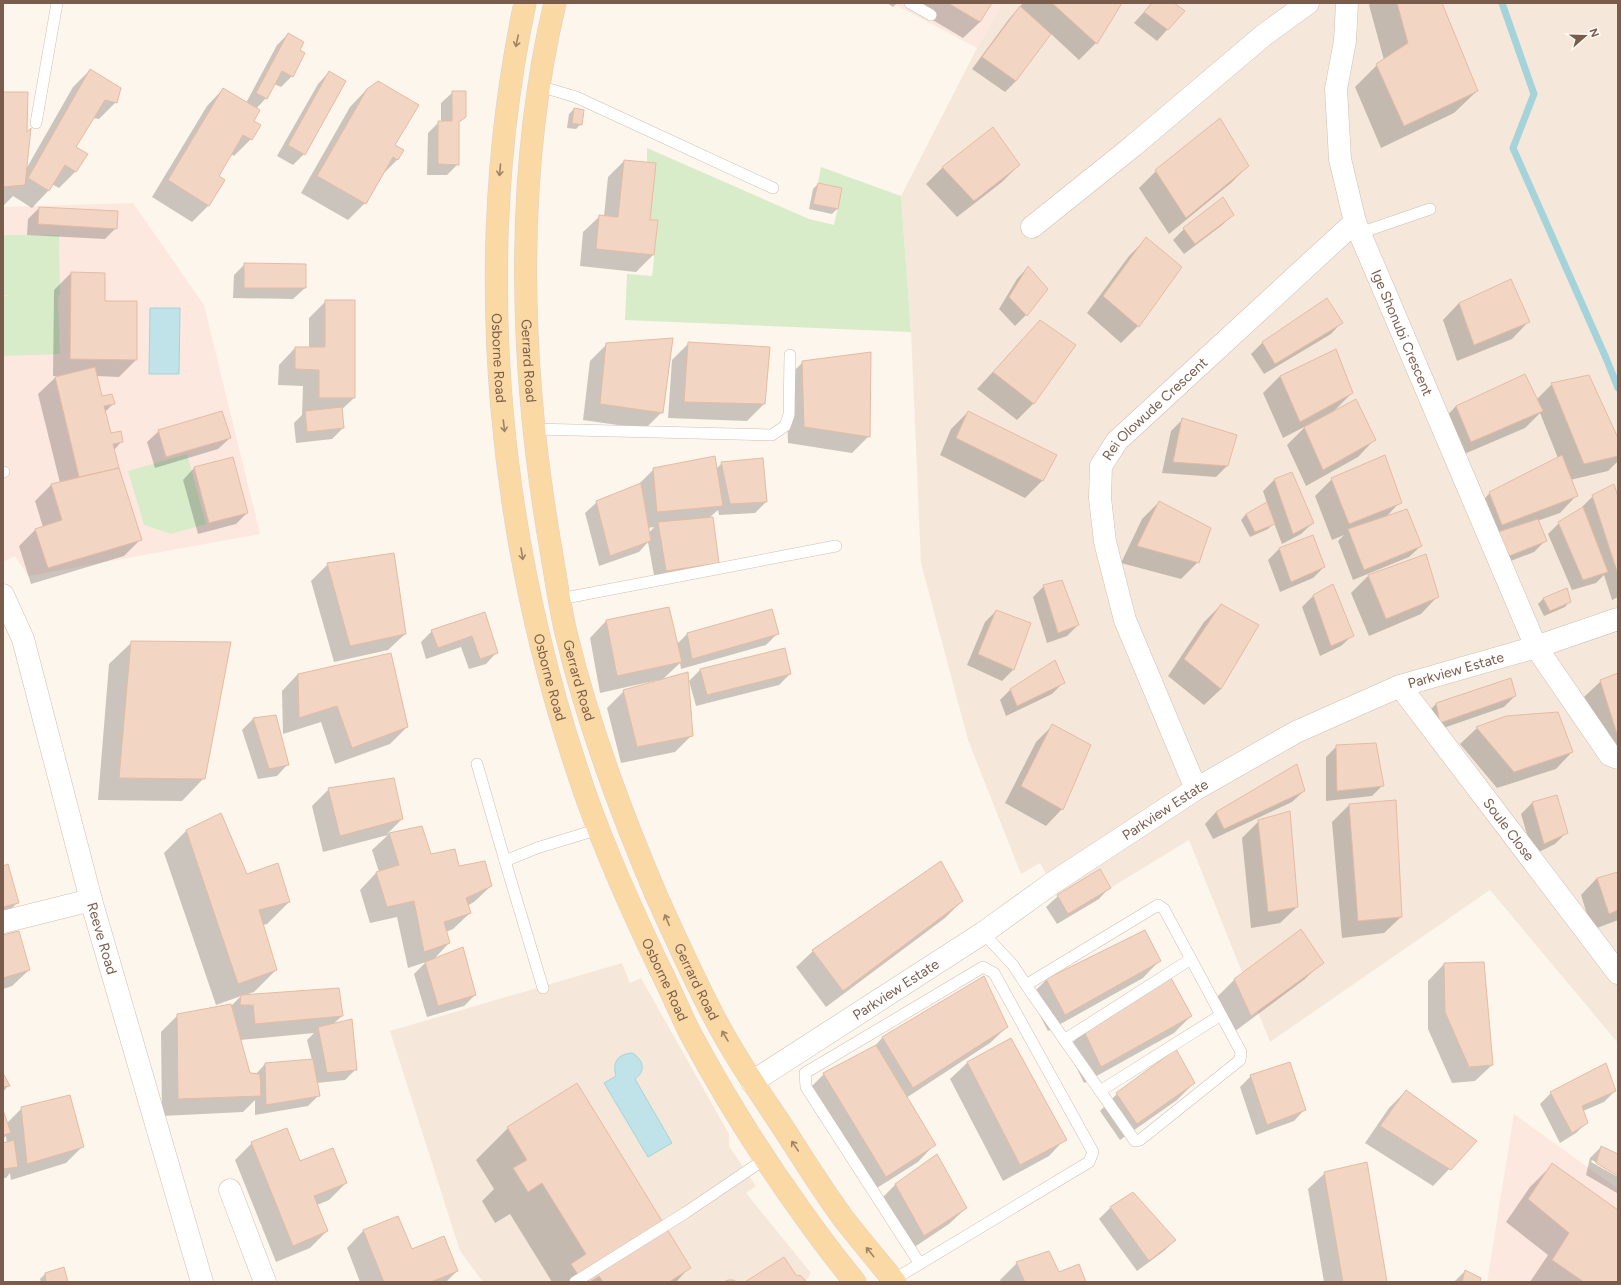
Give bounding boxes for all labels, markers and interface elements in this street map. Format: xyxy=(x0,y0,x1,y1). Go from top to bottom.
north arrow xyxy=(1565,16,1605,56)
text: N xyxy=(1586,27,1601,39)
one-way arrow xyxy=(512,34,520,47)
one-way arrow xyxy=(497,163,504,176)
street label: Ige Shonubi Crescent xyxy=(1368,267,1437,398)
street label: Osborne Road xyxy=(488,313,510,403)
street label: Gerrard Road xyxy=(518,319,540,403)
street label: Rei Olowude Crescent xyxy=(1098,354,1211,463)
one-way arrow xyxy=(500,419,508,432)
one-way arrow xyxy=(518,547,526,560)
street label: Osborne Road xyxy=(530,632,570,723)
street label: Gerrard Road xyxy=(559,638,599,723)
street label: Parkview Estate xyxy=(1406,648,1506,692)
street label: Parkview Estate xyxy=(1119,775,1211,844)
street label: Soule Close xyxy=(1480,795,1538,864)
street label: Reeve Road xyxy=(84,900,121,976)
one-way arrow xyxy=(663,914,671,926)
street label: Osborne Road xyxy=(638,935,692,1024)
street label: Gerrard Road xyxy=(671,940,723,1023)
street label: Parkview Estate xyxy=(849,955,942,1023)
one-way arrow xyxy=(721,1030,729,1042)
one-way arrow xyxy=(791,1141,799,1152)
one-way arrow xyxy=(866,1246,875,1257)

